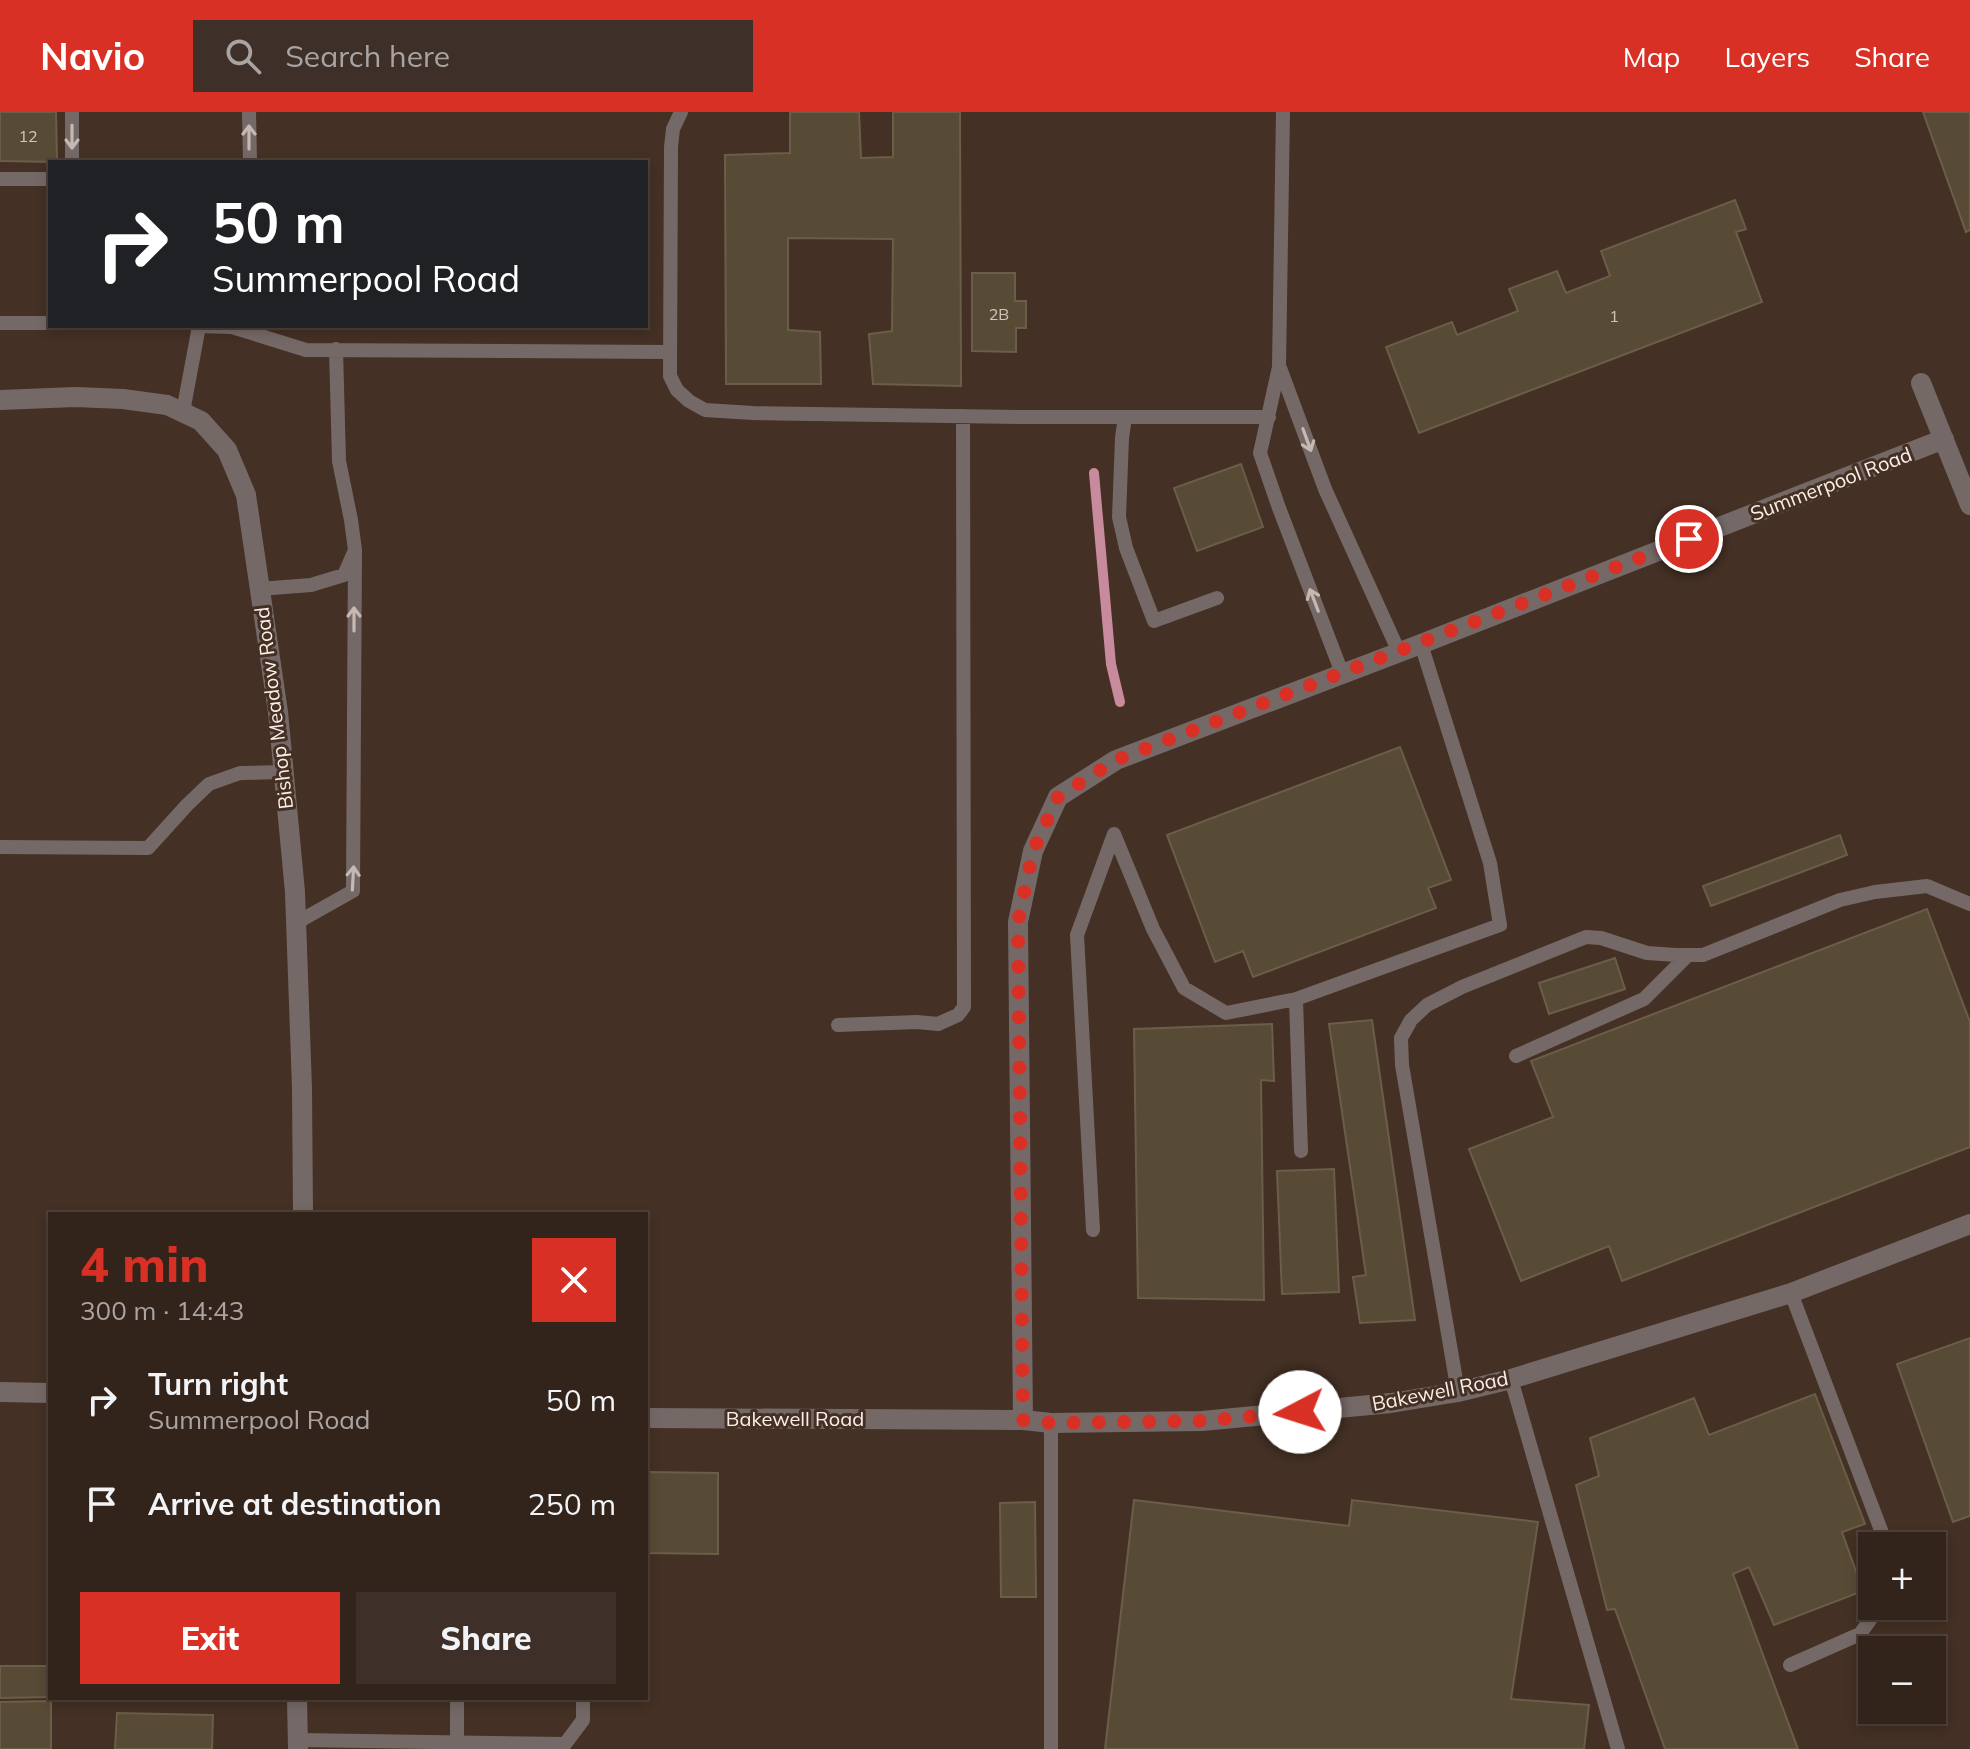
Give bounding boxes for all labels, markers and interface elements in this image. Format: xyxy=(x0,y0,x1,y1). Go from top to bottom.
search box xyxy=(193,20,753,92)
text: Navio xyxy=(40,32,145,80)
icon: search xyxy=(221,34,265,78)
text: Search here xyxy=(285,37,450,75)
text: Map xyxy=(1623,39,1680,74)
text: Layers xyxy=(1724,39,1810,74)
text: Share xyxy=(1854,39,1930,74)
one-way arrow xyxy=(64,123,80,150)
one-way arrow xyxy=(241,124,257,151)
house number: 12 xyxy=(18,126,38,146)
text: 50 m xyxy=(212,187,345,257)
icon: right xyxy=(80,192,184,296)
text: Summerpool Road xyxy=(212,256,520,301)
house number: 2B xyxy=(989,304,1009,324)
house number: 1 xyxy=(1609,306,1619,326)
one-way arrow xyxy=(1301,427,1316,452)
street label: Summerpool Road xyxy=(1746,441,1915,526)
pin xyxy=(1655,505,1723,573)
icon: arrive xyxy=(1667,517,1711,561)
one-way arrow xyxy=(1306,588,1320,613)
street label: Bishop Meadow Road xyxy=(249,605,298,811)
one-way arrow xyxy=(346,606,362,633)
one-way arrow xyxy=(345,866,360,892)
text: 4 min xyxy=(80,1234,209,1294)
button: close xyxy=(532,1238,616,1322)
text: 300 m · 14:43 xyxy=(80,1294,244,1327)
text: Turn right xyxy=(148,1365,288,1403)
street label: Bakewell Road xyxy=(1370,1365,1510,1416)
position arrow xyxy=(1258,1370,1342,1454)
icon: right xyxy=(80,1378,124,1422)
text: 50 m xyxy=(546,1381,616,1419)
text: Summerpool Road xyxy=(148,1403,370,1436)
street label: Bakewell Road xyxy=(726,1406,864,1431)
icon: arrive xyxy=(80,1482,124,1526)
text: Arrive at destination xyxy=(148,1485,442,1523)
text: 250 m xyxy=(528,1485,616,1523)
map controls xyxy=(1858,1532,1946,1724)
button: + xyxy=(1858,1532,1946,1620)
button: Exit xyxy=(80,1592,340,1684)
button: Share xyxy=(356,1592,616,1684)
button: − xyxy=(1858,1636,1946,1724)

